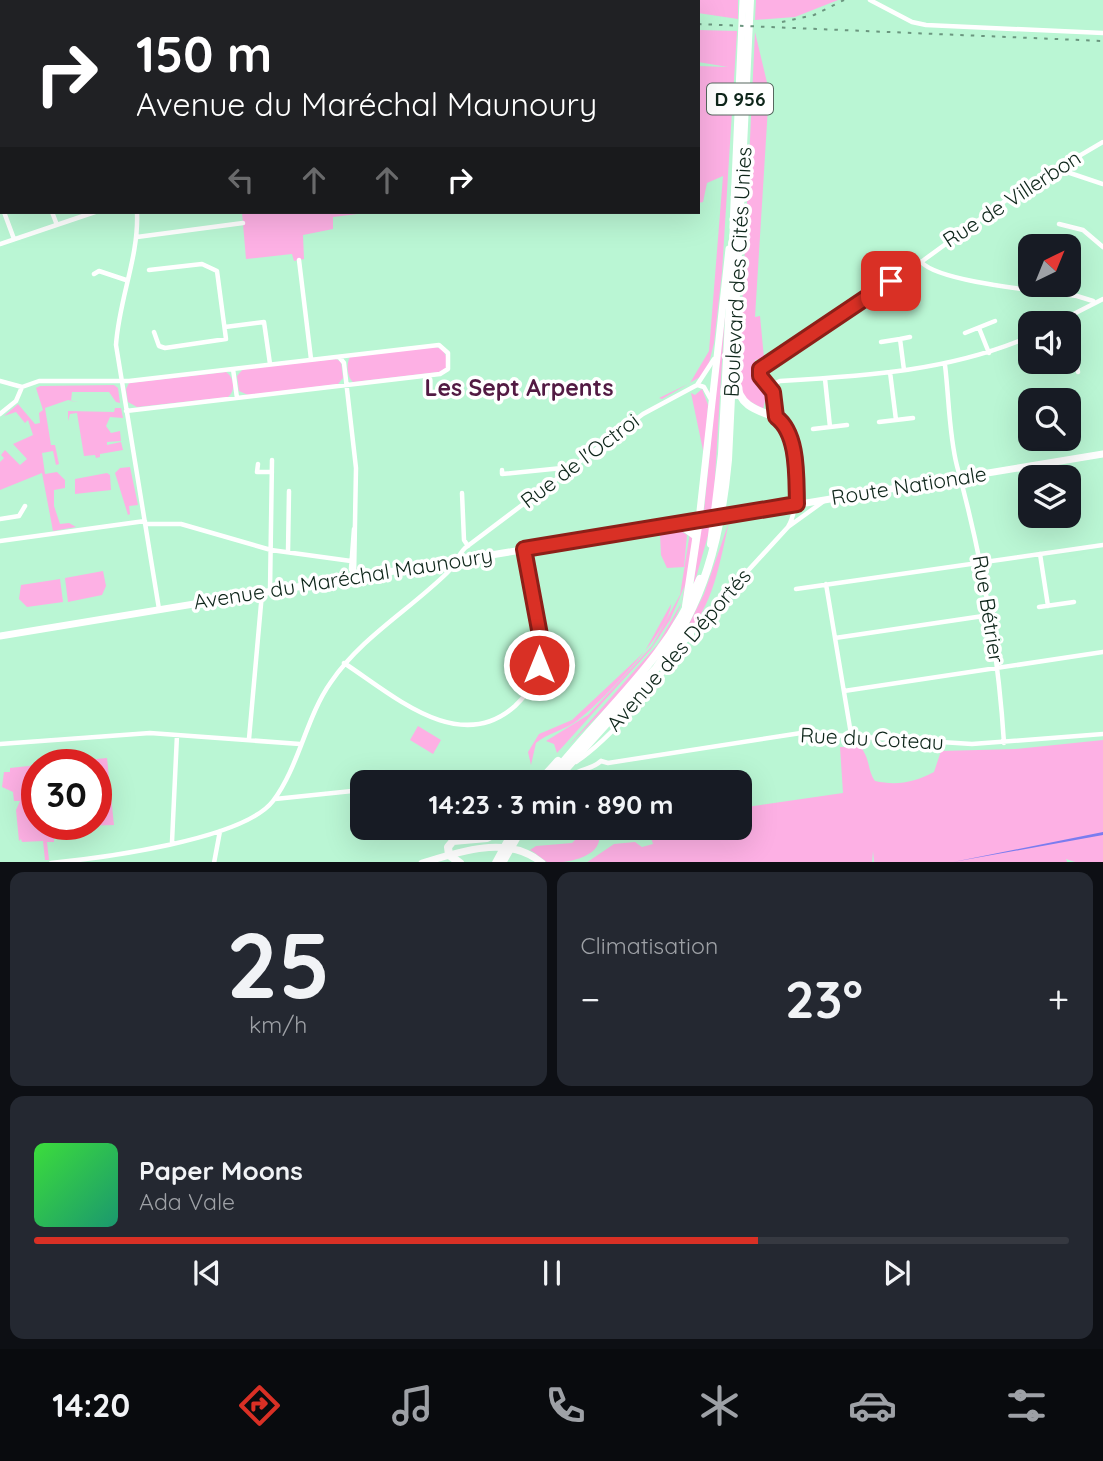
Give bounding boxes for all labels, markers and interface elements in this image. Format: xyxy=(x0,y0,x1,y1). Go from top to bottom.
text: 150 m xyxy=(136,23,272,84)
icon: right xyxy=(21,28,112,119)
road number: D 956 xyxy=(707,83,773,114)
text: Avenue du Maréchal Maunoury xyxy=(136,84,597,124)
street label: Rue de Villerbon xyxy=(938,144,1085,252)
street label: Boulevard des Cités Unies xyxy=(717,146,757,398)
icon: left xyxy=(222,161,260,199)
icon: ahead xyxy=(295,161,333,199)
icon: ahead xyxy=(368,161,406,199)
icon: right xyxy=(441,161,479,199)
north arrow xyxy=(1018,234,1082,298)
map controls xyxy=(1018,234,1081,528)
pin xyxy=(861,251,921,311)
icon: arrive xyxy=(872,262,910,300)
button: sound xyxy=(1018,311,1081,374)
district label: Les Sept Arpents xyxy=(425,373,613,402)
button: search xyxy=(1018,388,1081,451)
street label: Rue de l'Octroi xyxy=(515,407,644,513)
street label: Route Nationale xyxy=(829,460,988,510)
button: layers xyxy=(1018,465,1081,528)
street label: Avenue du Maréchal Maunoury xyxy=(191,542,494,615)
street label: Rue Bétrier xyxy=(968,553,1010,664)
street label: Avenue des Déportés xyxy=(601,563,756,736)
position arrow xyxy=(502,628,576,702)
street label: Rue du Coteau xyxy=(799,721,945,755)
speed limit sign: 30 xyxy=(21,749,112,840)
text: 14:23 · 3 min · 890 m xyxy=(429,788,674,821)
text: 25 xyxy=(226,907,330,1021)
text: Climatisation xyxy=(581,931,718,960)
text: 23° xyxy=(785,966,863,1031)
text: − xyxy=(581,975,600,1023)
text: + xyxy=(1048,975,1069,1023)
text: km/h xyxy=(249,1010,307,1039)
text: Paper Moons xyxy=(139,1154,303,1187)
text: Ada Vale xyxy=(139,1187,235,1216)
icon: previous xyxy=(188,1254,226,1292)
icon: pause xyxy=(533,1254,571,1292)
icon: next xyxy=(878,1254,916,1292)
icon: directions xyxy=(235,1381,284,1430)
icon: music xyxy=(388,1381,437,1430)
icon: phone xyxy=(541,1381,590,1430)
icon: climate xyxy=(695,1381,744,1430)
icon: car xyxy=(848,1381,897,1430)
icon: filters xyxy=(1002,1381,1051,1430)
text: 14:20 xyxy=(52,1385,130,1425)

